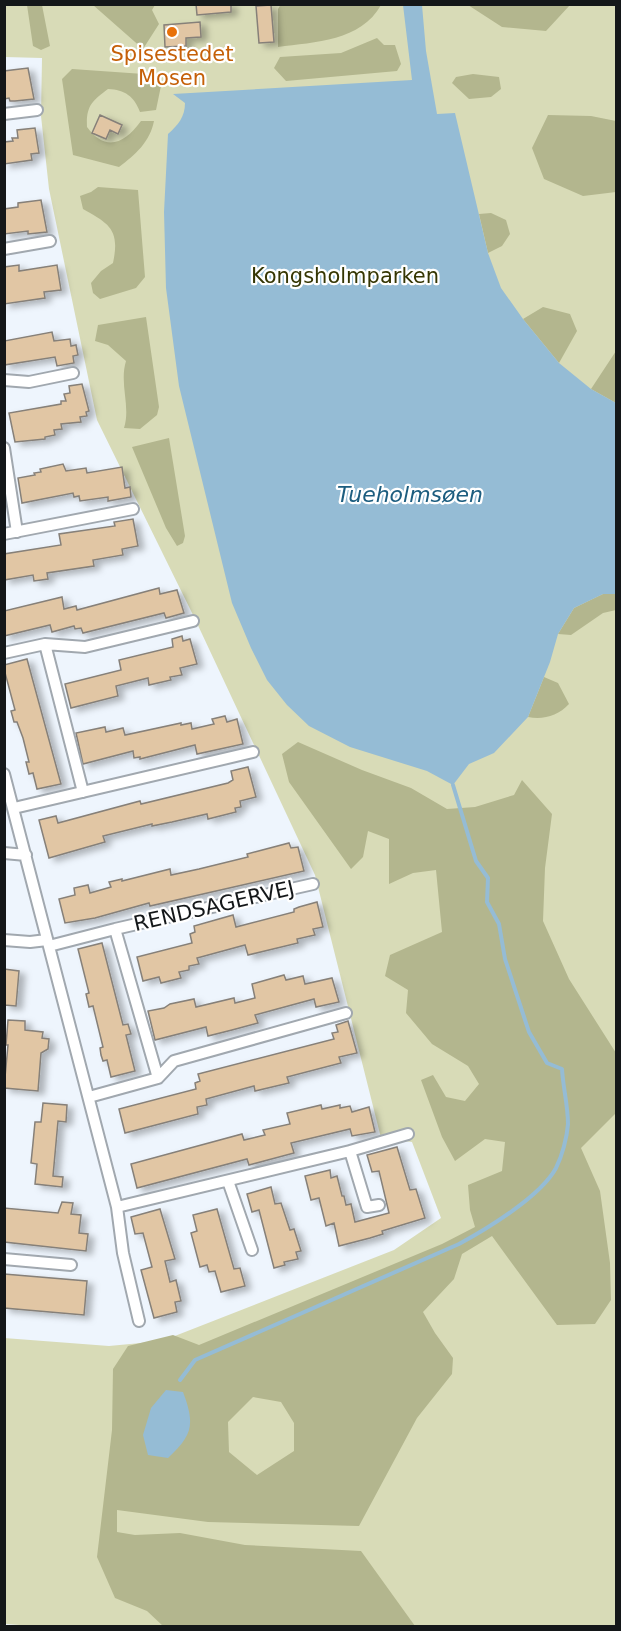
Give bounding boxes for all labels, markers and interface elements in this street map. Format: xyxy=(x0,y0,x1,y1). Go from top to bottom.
marker: Spisestedet Mosen xyxy=(165,25,179,39)
place label: Spisestedet Mosen xyxy=(111,42,233,90)
park label: Kongsholmparken xyxy=(251,264,439,288)
water label: Tueholmsøen xyxy=(337,482,483,507)
street label: RENDSAGERVEJ xyxy=(131,876,297,936)

